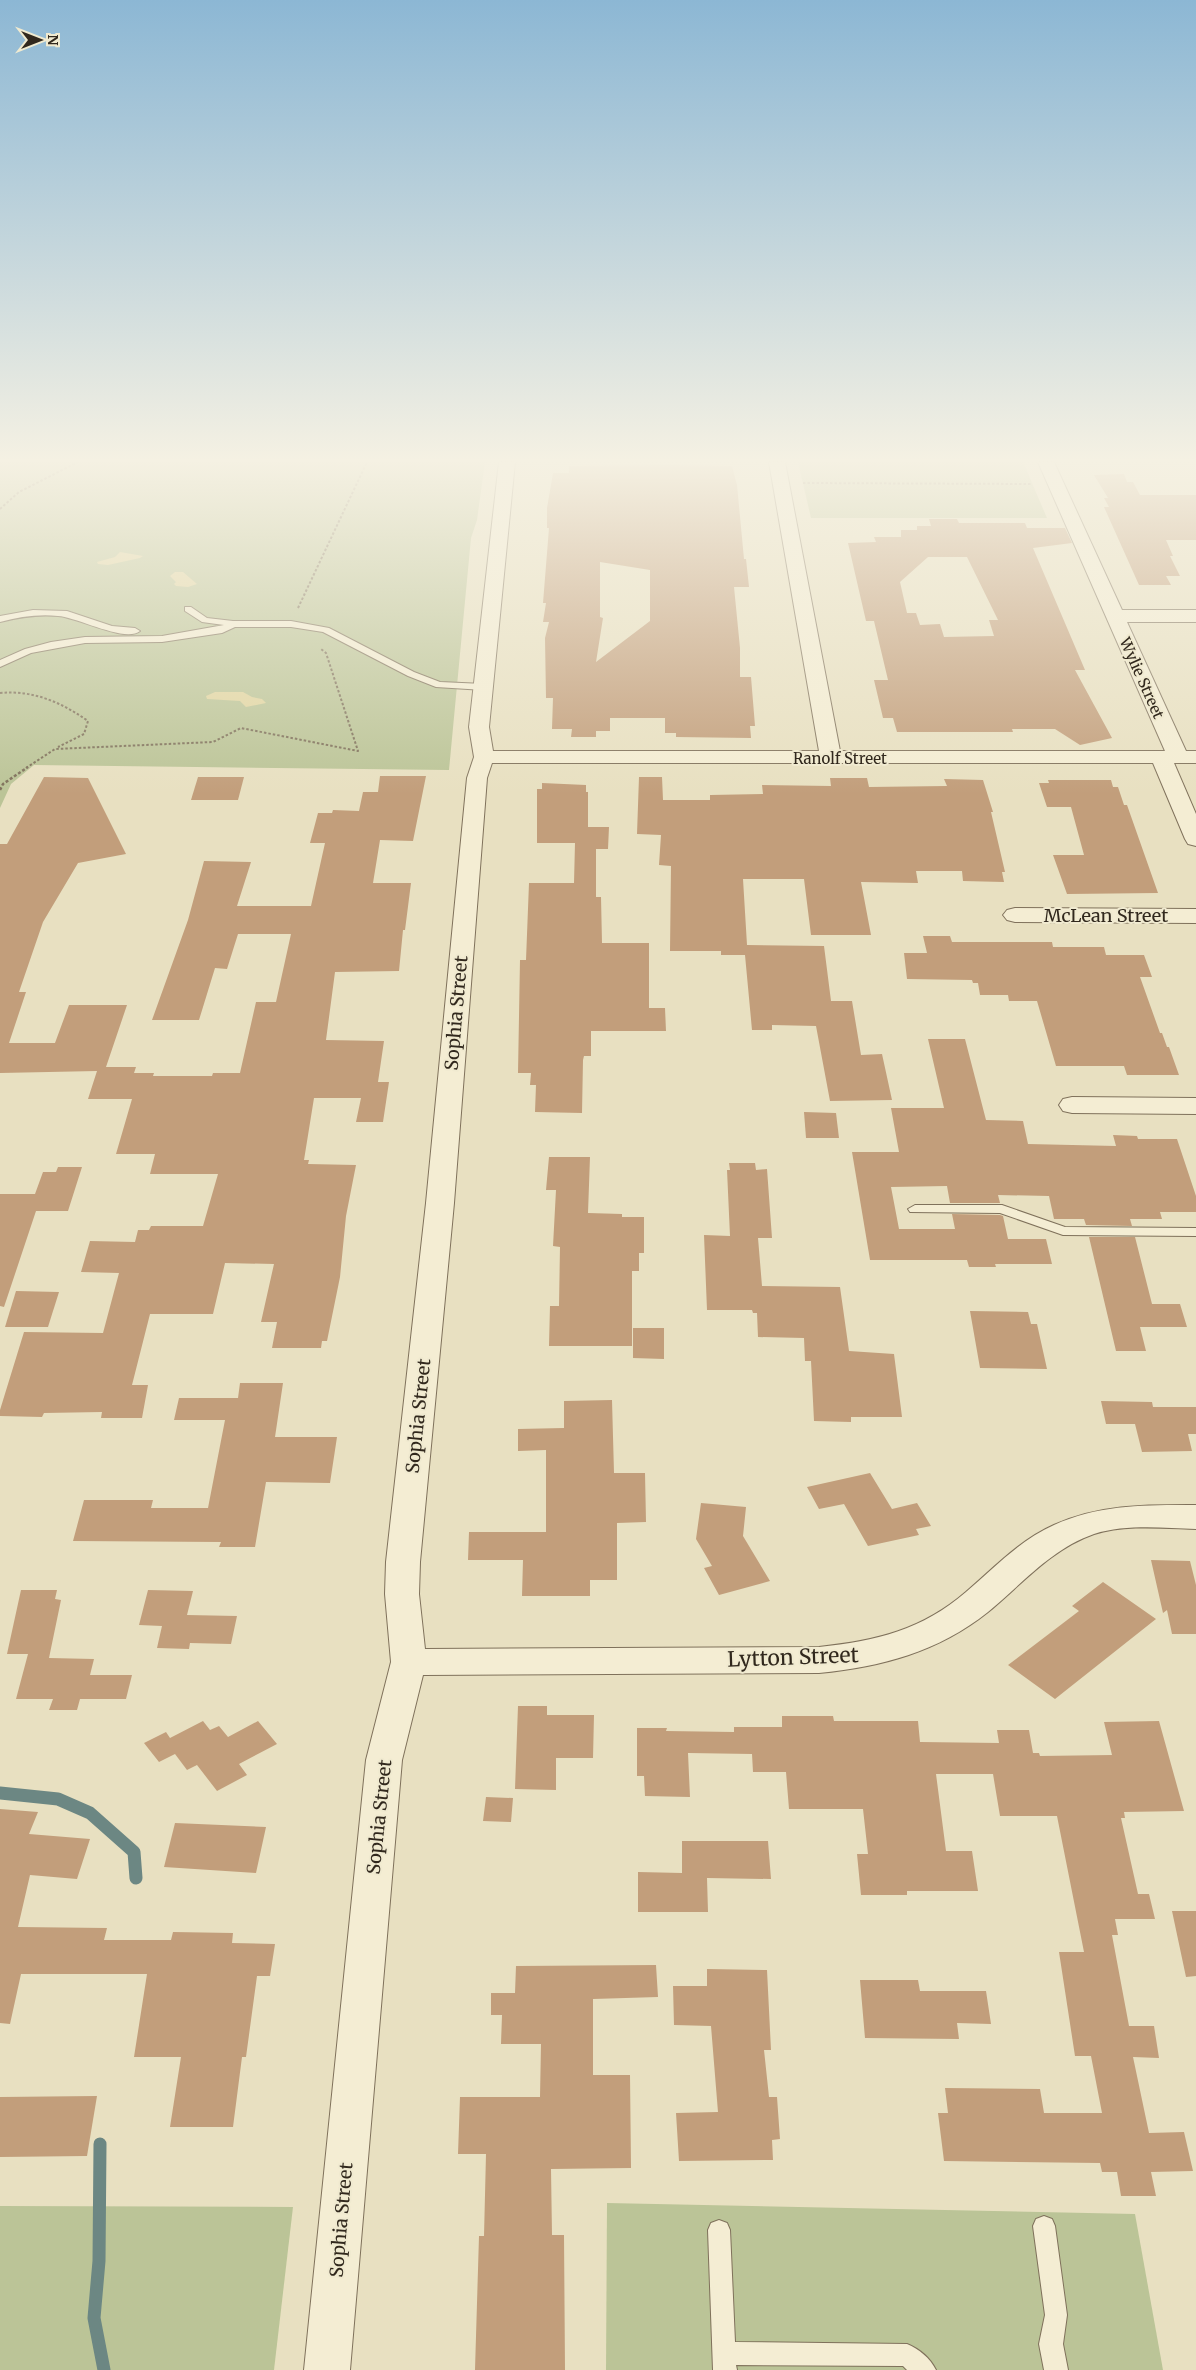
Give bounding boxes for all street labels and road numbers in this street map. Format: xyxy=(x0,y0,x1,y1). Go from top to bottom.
street label: Wylie Street xyxy=(1115,634,1168,722)
street label: Ranolf Street xyxy=(793,749,887,768)
street label: McLean Street xyxy=(1044,904,1168,927)
street label: Sophia Street xyxy=(440,955,472,1071)
street label: Sophia Street xyxy=(401,1357,435,1475)
street label: Lytton Street xyxy=(727,1641,859,1673)
street label: Sophia Street xyxy=(362,1758,396,1876)
street label: Sophia Street xyxy=(325,2162,357,2278)

